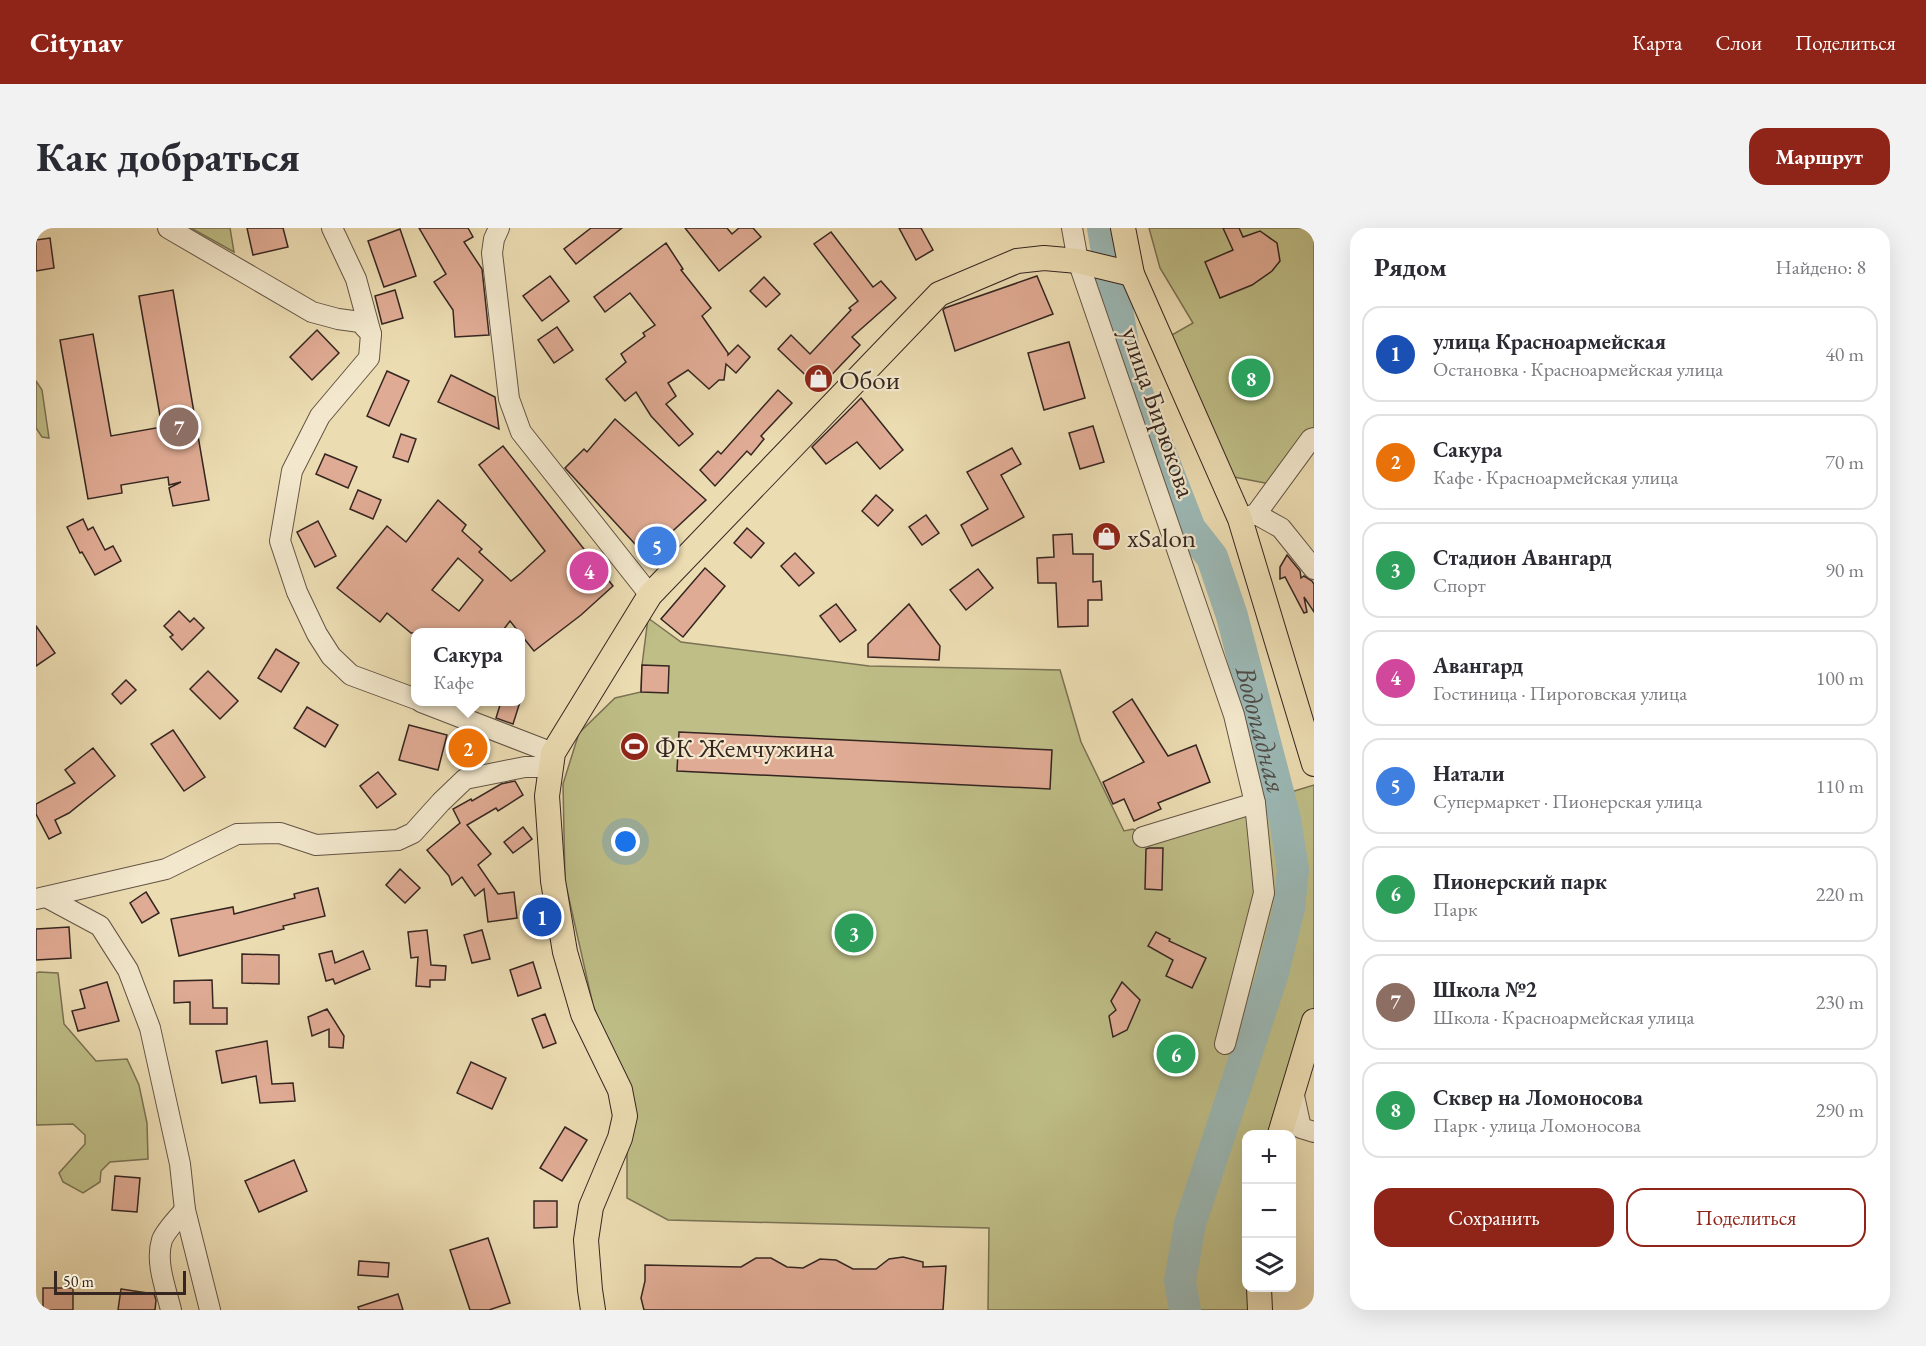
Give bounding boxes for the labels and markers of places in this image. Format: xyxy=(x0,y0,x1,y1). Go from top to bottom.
pin: 8 xyxy=(1232,356,1270,400)
place label: Обои xyxy=(839,362,900,397)
shop icon: Обои xyxy=(802,363,834,395)
pin: 7 xyxy=(160,404,198,450)
place label: xSalon xyxy=(1127,520,1196,555)
shop icon: xSalon xyxy=(1090,521,1122,553)
pin: 5 xyxy=(638,524,676,568)
pin: 4 xyxy=(570,548,608,594)
pin: 2 xyxy=(448,726,488,770)
place label: ФК Жемчужина xyxy=(655,730,834,765)
sports icon: ФК Жемчужина xyxy=(618,731,650,763)
pin: 1 xyxy=(522,894,562,940)
pin: 3 xyxy=(834,910,874,956)
pin: 6 xyxy=(1156,1032,1196,1076)

